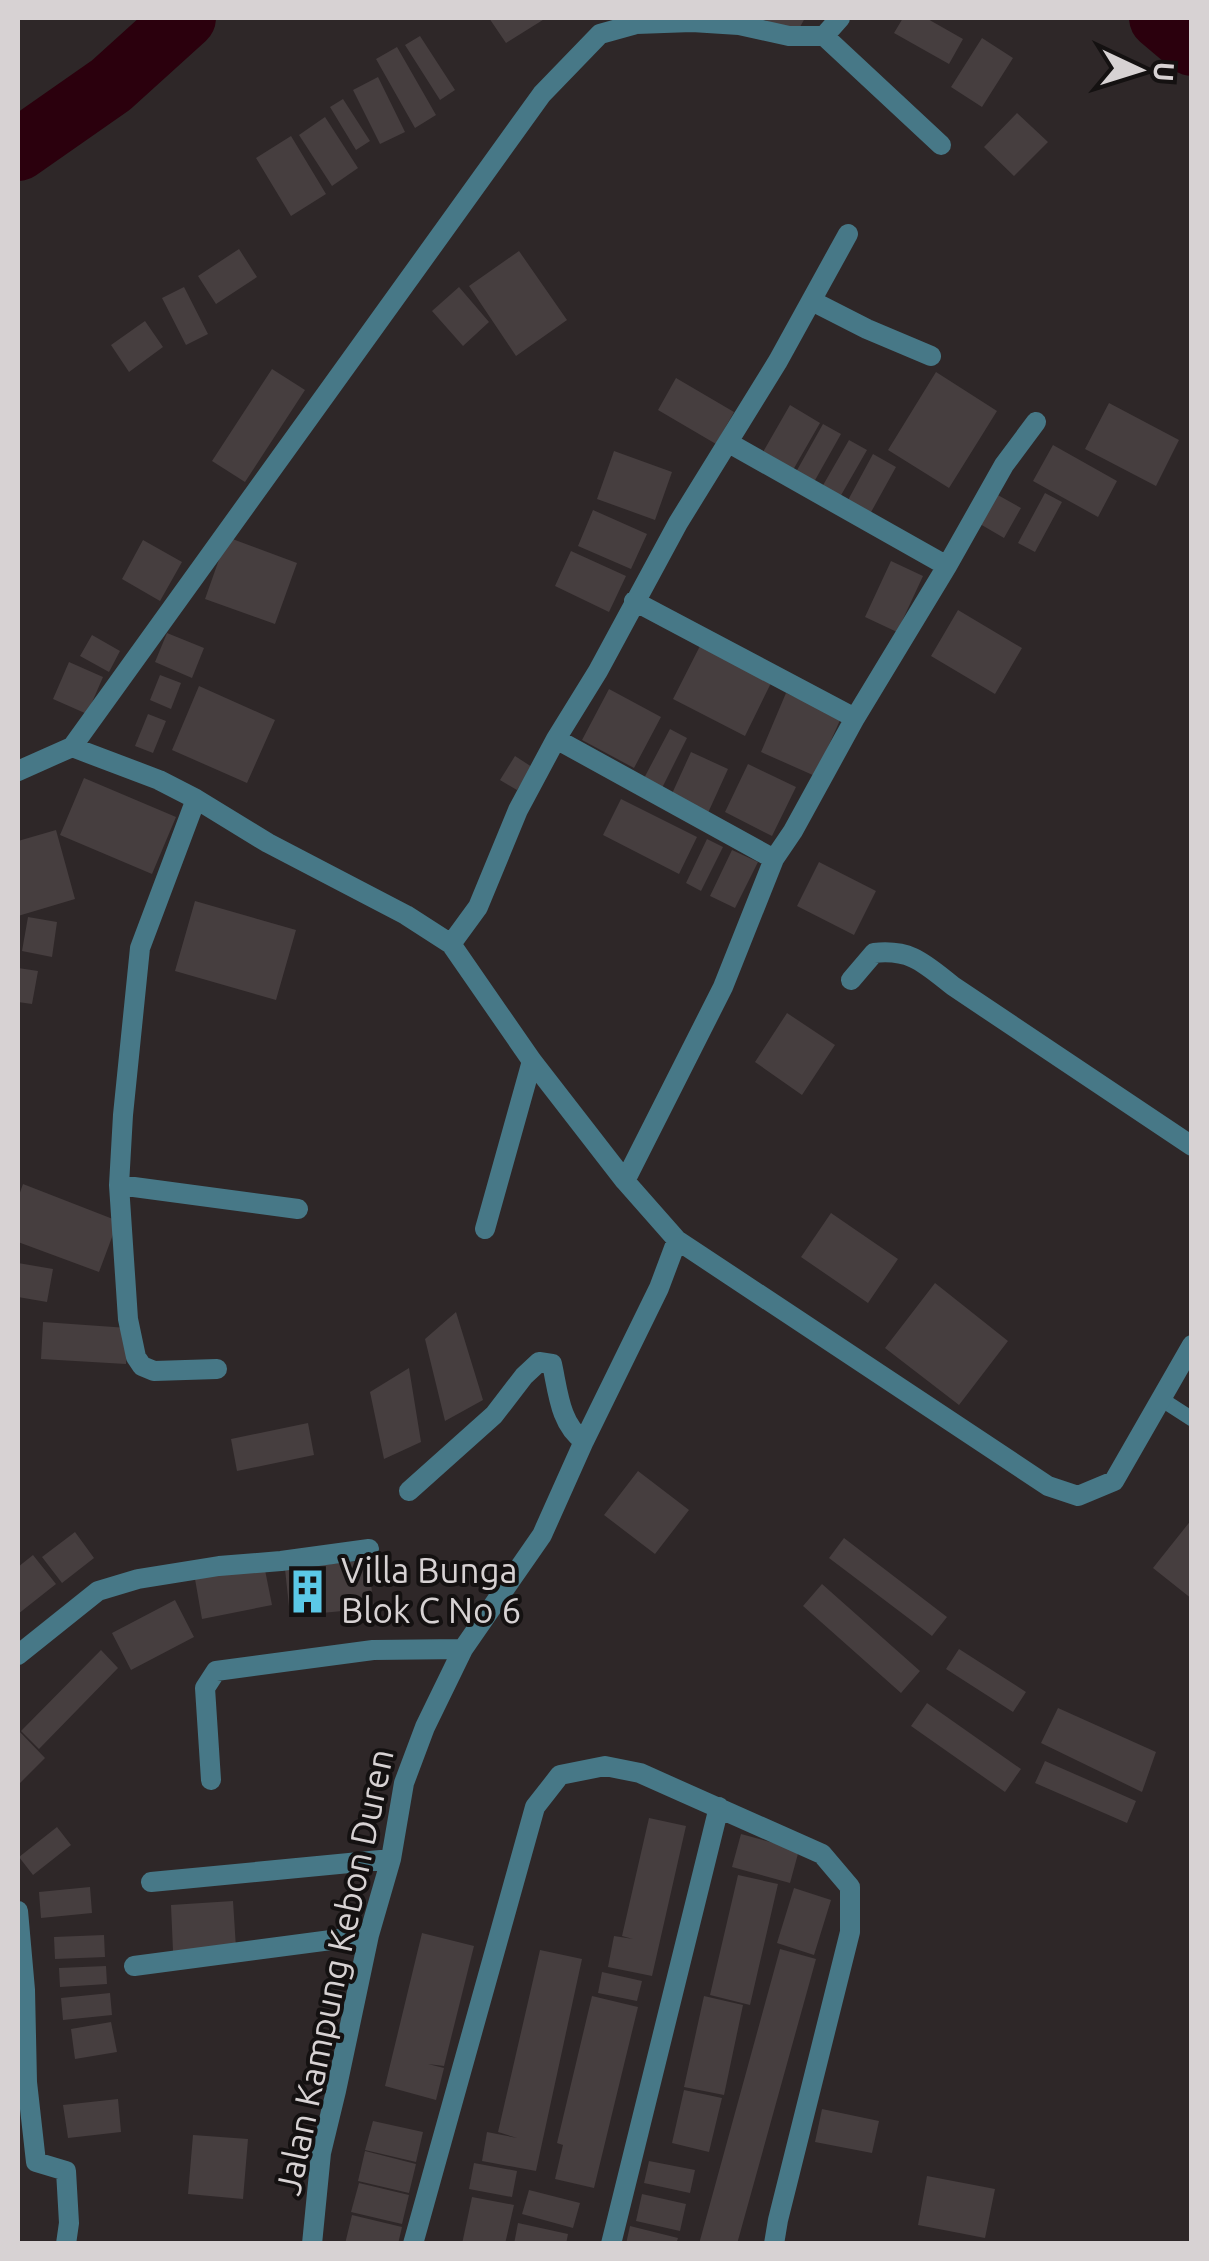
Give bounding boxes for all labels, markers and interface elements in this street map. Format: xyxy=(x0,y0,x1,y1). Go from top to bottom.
north arrow xyxy=(1089,20,1189,120)
text: U xyxy=(1148,61,1181,83)
place label: Villa Bunga Blok C No 6 xyxy=(341,1550,521,1630)
building icon: Villa Bunga Blok C No 6 xyxy=(284,1567,332,1615)
street label: Jalan Kampung Kebon Duren xyxy=(267,1745,401,2198)

